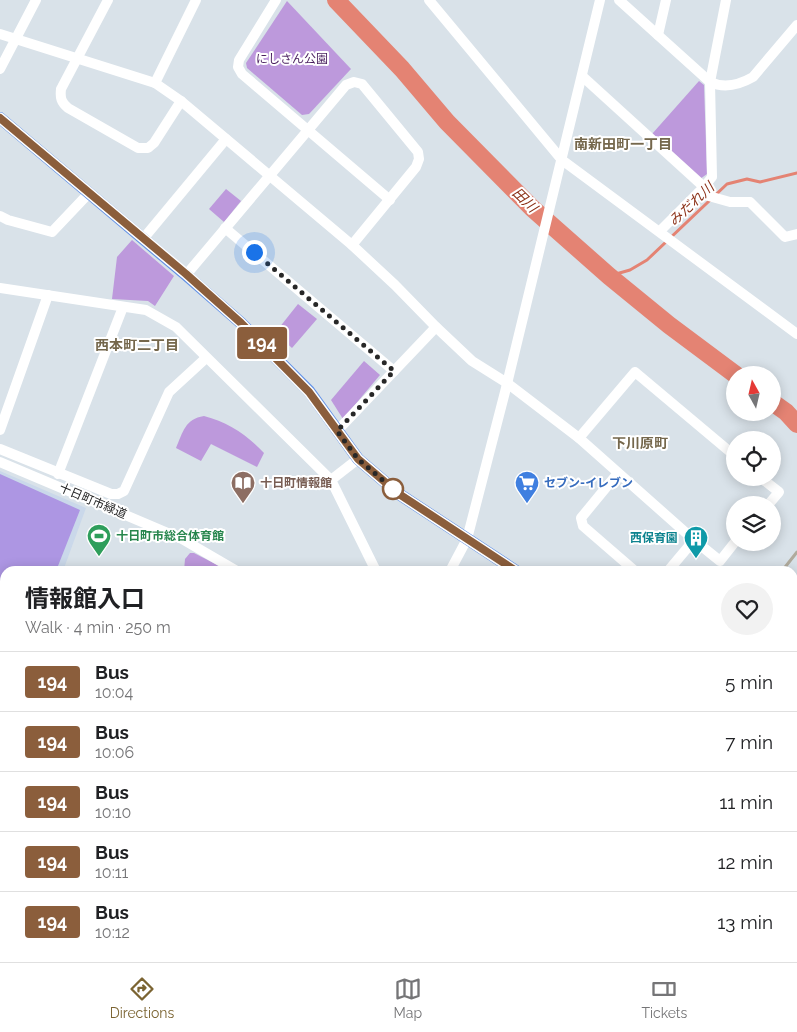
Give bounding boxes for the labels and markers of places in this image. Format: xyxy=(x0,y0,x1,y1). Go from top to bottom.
library icon: 十日町情報館 xyxy=(230,470,256,504)
supermarket icon: セブン-イレブン xyxy=(514,470,540,504)
place label: 十日町情報館 xyxy=(260,476,332,490)
place label: セブン-イレブン xyxy=(544,476,633,490)
unlabelled marker xyxy=(382,478,404,500)
sports icon: 十日町市総合体育館 xyxy=(86,523,112,557)
building icon: 西保育園 xyxy=(683,525,709,559)
place label: 十日町市総合体育館 xyxy=(116,529,224,543)
place label: 西保育園 xyxy=(630,531,678,545)

